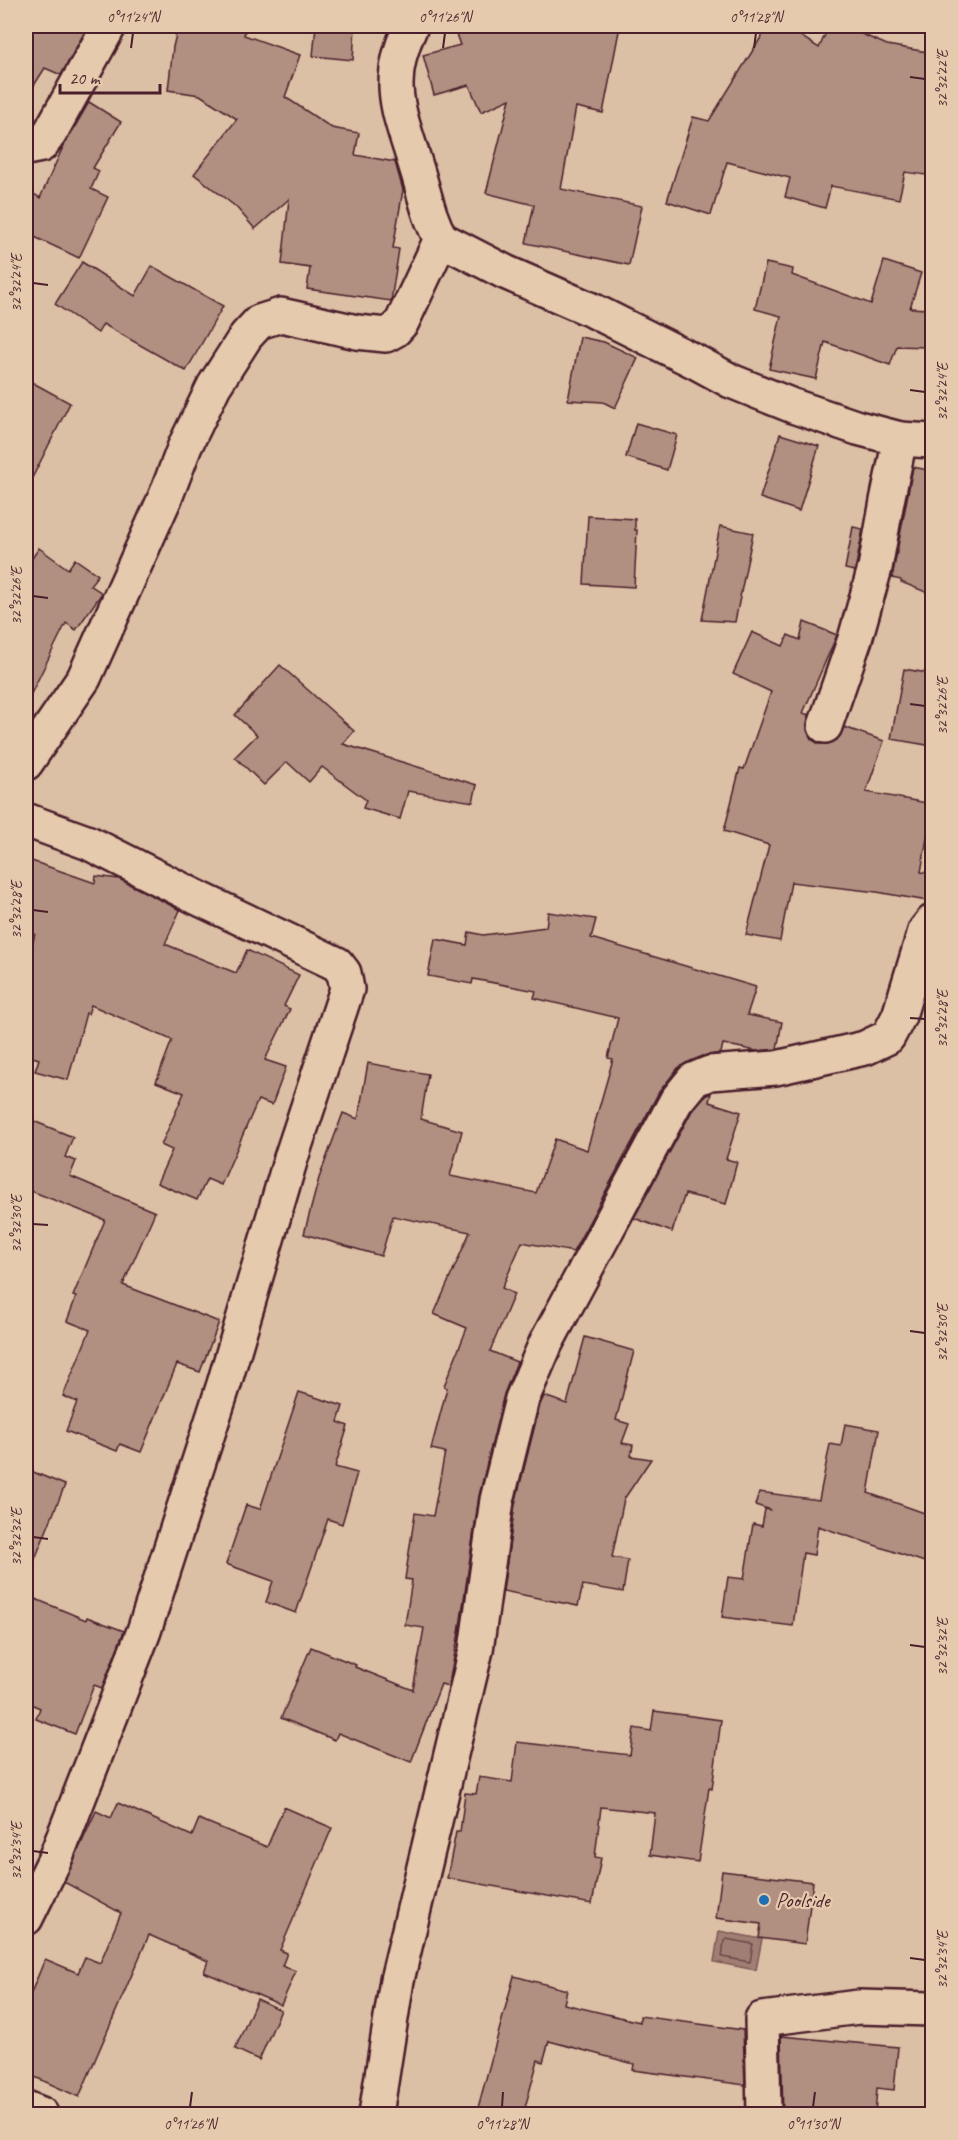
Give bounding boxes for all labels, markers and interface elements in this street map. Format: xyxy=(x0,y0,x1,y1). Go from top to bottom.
text: 0°11'24"N xyxy=(107,8,162,27)
text: 0°11'26"N xyxy=(419,8,474,27)
text: 0°11'28"N xyxy=(730,8,785,27)
text: 32°32'22"E xyxy=(933,48,952,108)
scale bar xyxy=(60,57,160,95)
text: 20 m xyxy=(69,67,102,89)
text: 32°32'24"E xyxy=(7,252,26,312)
text: 32°32'24"E xyxy=(933,361,952,421)
text: 32°32'26"E xyxy=(7,565,26,625)
text: 32°32'26"E xyxy=(933,675,952,735)
text: 32°32'28"E xyxy=(7,879,26,939)
text: 32°32'28"E xyxy=(933,988,952,1048)
text: 32°32'30"E xyxy=(7,1193,26,1253)
text: 32°32'30"E xyxy=(933,1302,952,1362)
text: 32°32'32"E xyxy=(7,1506,26,1566)
text: 32°32'32"E xyxy=(933,1616,952,1676)
text: 32°32'34"E xyxy=(7,1820,26,1880)
place label: Poolside xyxy=(776,1887,832,1913)
marker: Poolside xyxy=(757,1893,771,1907)
text: 32°32'34"E xyxy=(933,1929,952,1989)
text: 0°11'26"N xyxy=(164,2115,219,2134)
text: 0°11'28"N xyxy=(476,2115,531,2134)
text: 0°11'30"N xyxy=(787,2115,842,2134)

